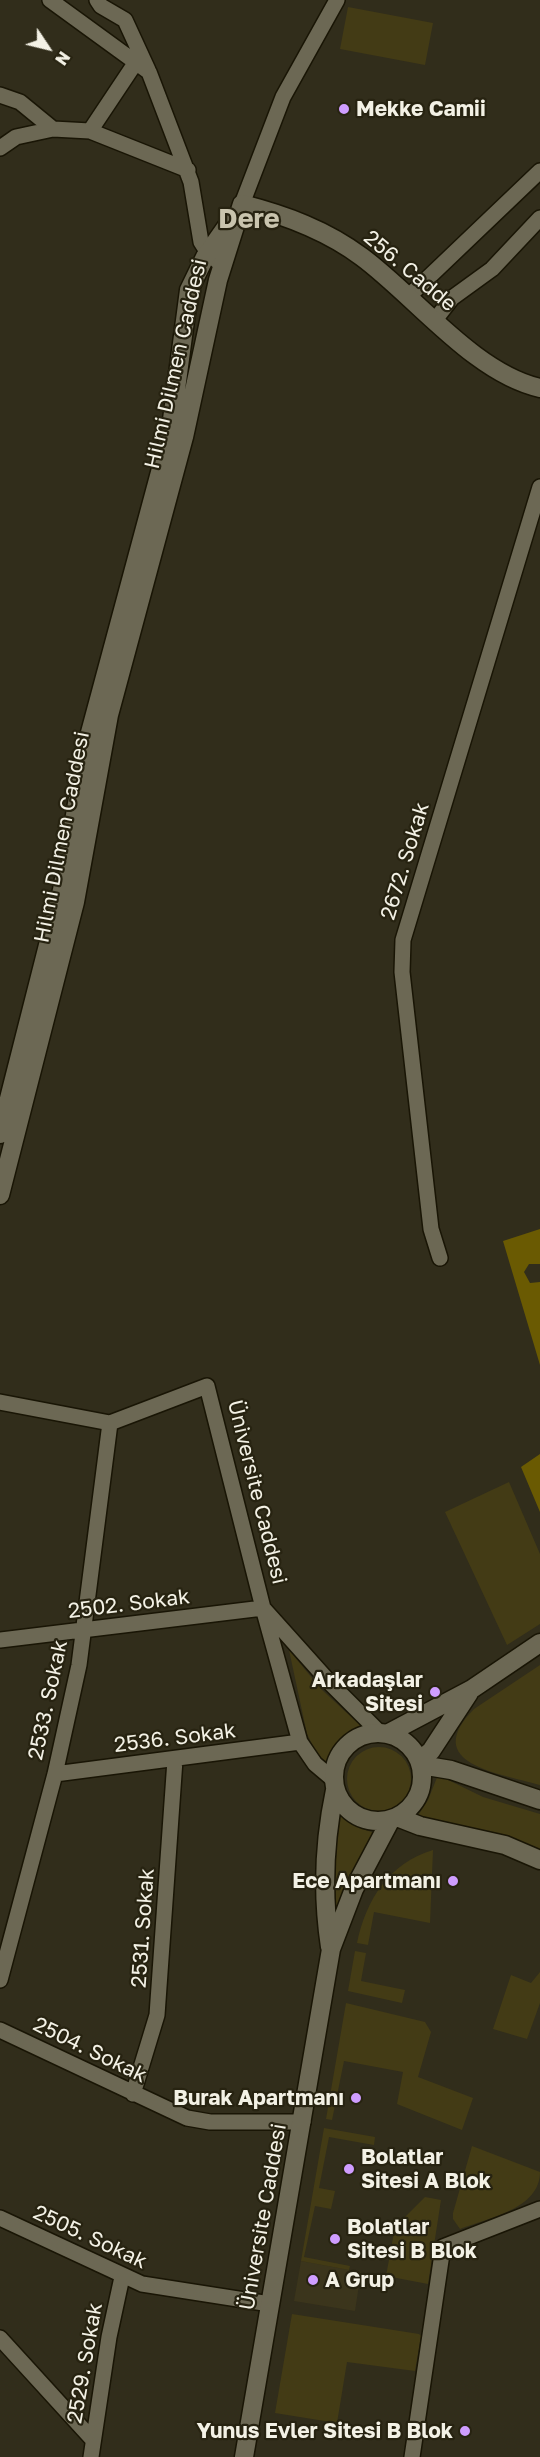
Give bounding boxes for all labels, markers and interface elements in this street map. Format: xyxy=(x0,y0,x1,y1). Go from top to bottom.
north arrow xyxy=(18,18,78,78)
text: N xyxy=(51,48,74,69)
place label: Mekke Camii xyxy=(356,96,486,122)
marker: Mekke Camii xyxy=(337,102,351,116)
district label: Dere xyxy=(218,203,280,235)
street label: 256. Cadde xyxy=(359,225,461,317)
street label: Hilmi Dilmen Caddesi xyxy=(140,257,212,471)
street label: Hilmi Dilmen Caddesi xyxy=(29,729,95,945)
street label: 2672. Sokak xyxy=(375,799,435,923)
street label: Üniversite Caddesi xyxy=(222,1397,292,1587)
street label: 2502. Sokak xyxy=(67,1584,191,1624)
street label: 2533. Sokak xyxy=(23,1638,73,1762)
place label: Arkadaşlar Sitesi xyxy=(311,1667,423,1717)
marker: Arkadaşlar Sitesi xyxy=(428,1685,442,1699)
street label: 2536. Sokak xyxy=(113,1718,237,1758)
street label: 2531. Sokak xyxy=(126,1867,160,1989)
place label: Ece Apartmanı xyxy=(292,1868,441,1894)
marker: Ece Apartmanı xyxy=(446,1874,460,1888)
street label: 2504. Sokak xyxy=(29,2012,151,2088)
place label: Burak Apartmanı xyxy=(173,2085,344,2111)
marker: Burak Apartmanı xyxy=(349,2091,363,2105)
street label: Üniversite Caddesi xyxy=(234,2122,292,2312)
place label: Bolatlar Sitesi A Blok xyxy=(361,2144,491,2194)
marker: Bolatlar Sitesi A Blok xyxy=(342,2162,356,2176)
street label: 2505. Sokak xyxy=(29,2200,151,2274)
place label: Bolatlar Sitesi B Blok xyxy=(347,2214,477,2264)
marker: Bolatlar Sitesi B Blok xyxy=(328,2232,342,2246)
place label: A Grup xyxy=(325,2267,394,2293)
marker: A Grup xyxy=(306,2273,320,2287)
street label: 2529. Sokak xyxy=(62,2301,108,2425)
place label: Yunus Evler Sitesi B Blok xyxy=(196,2418,453,2444)
marker: Yunus Evler Sitesi B Blok xyxy=(458,2424,472,2438)

